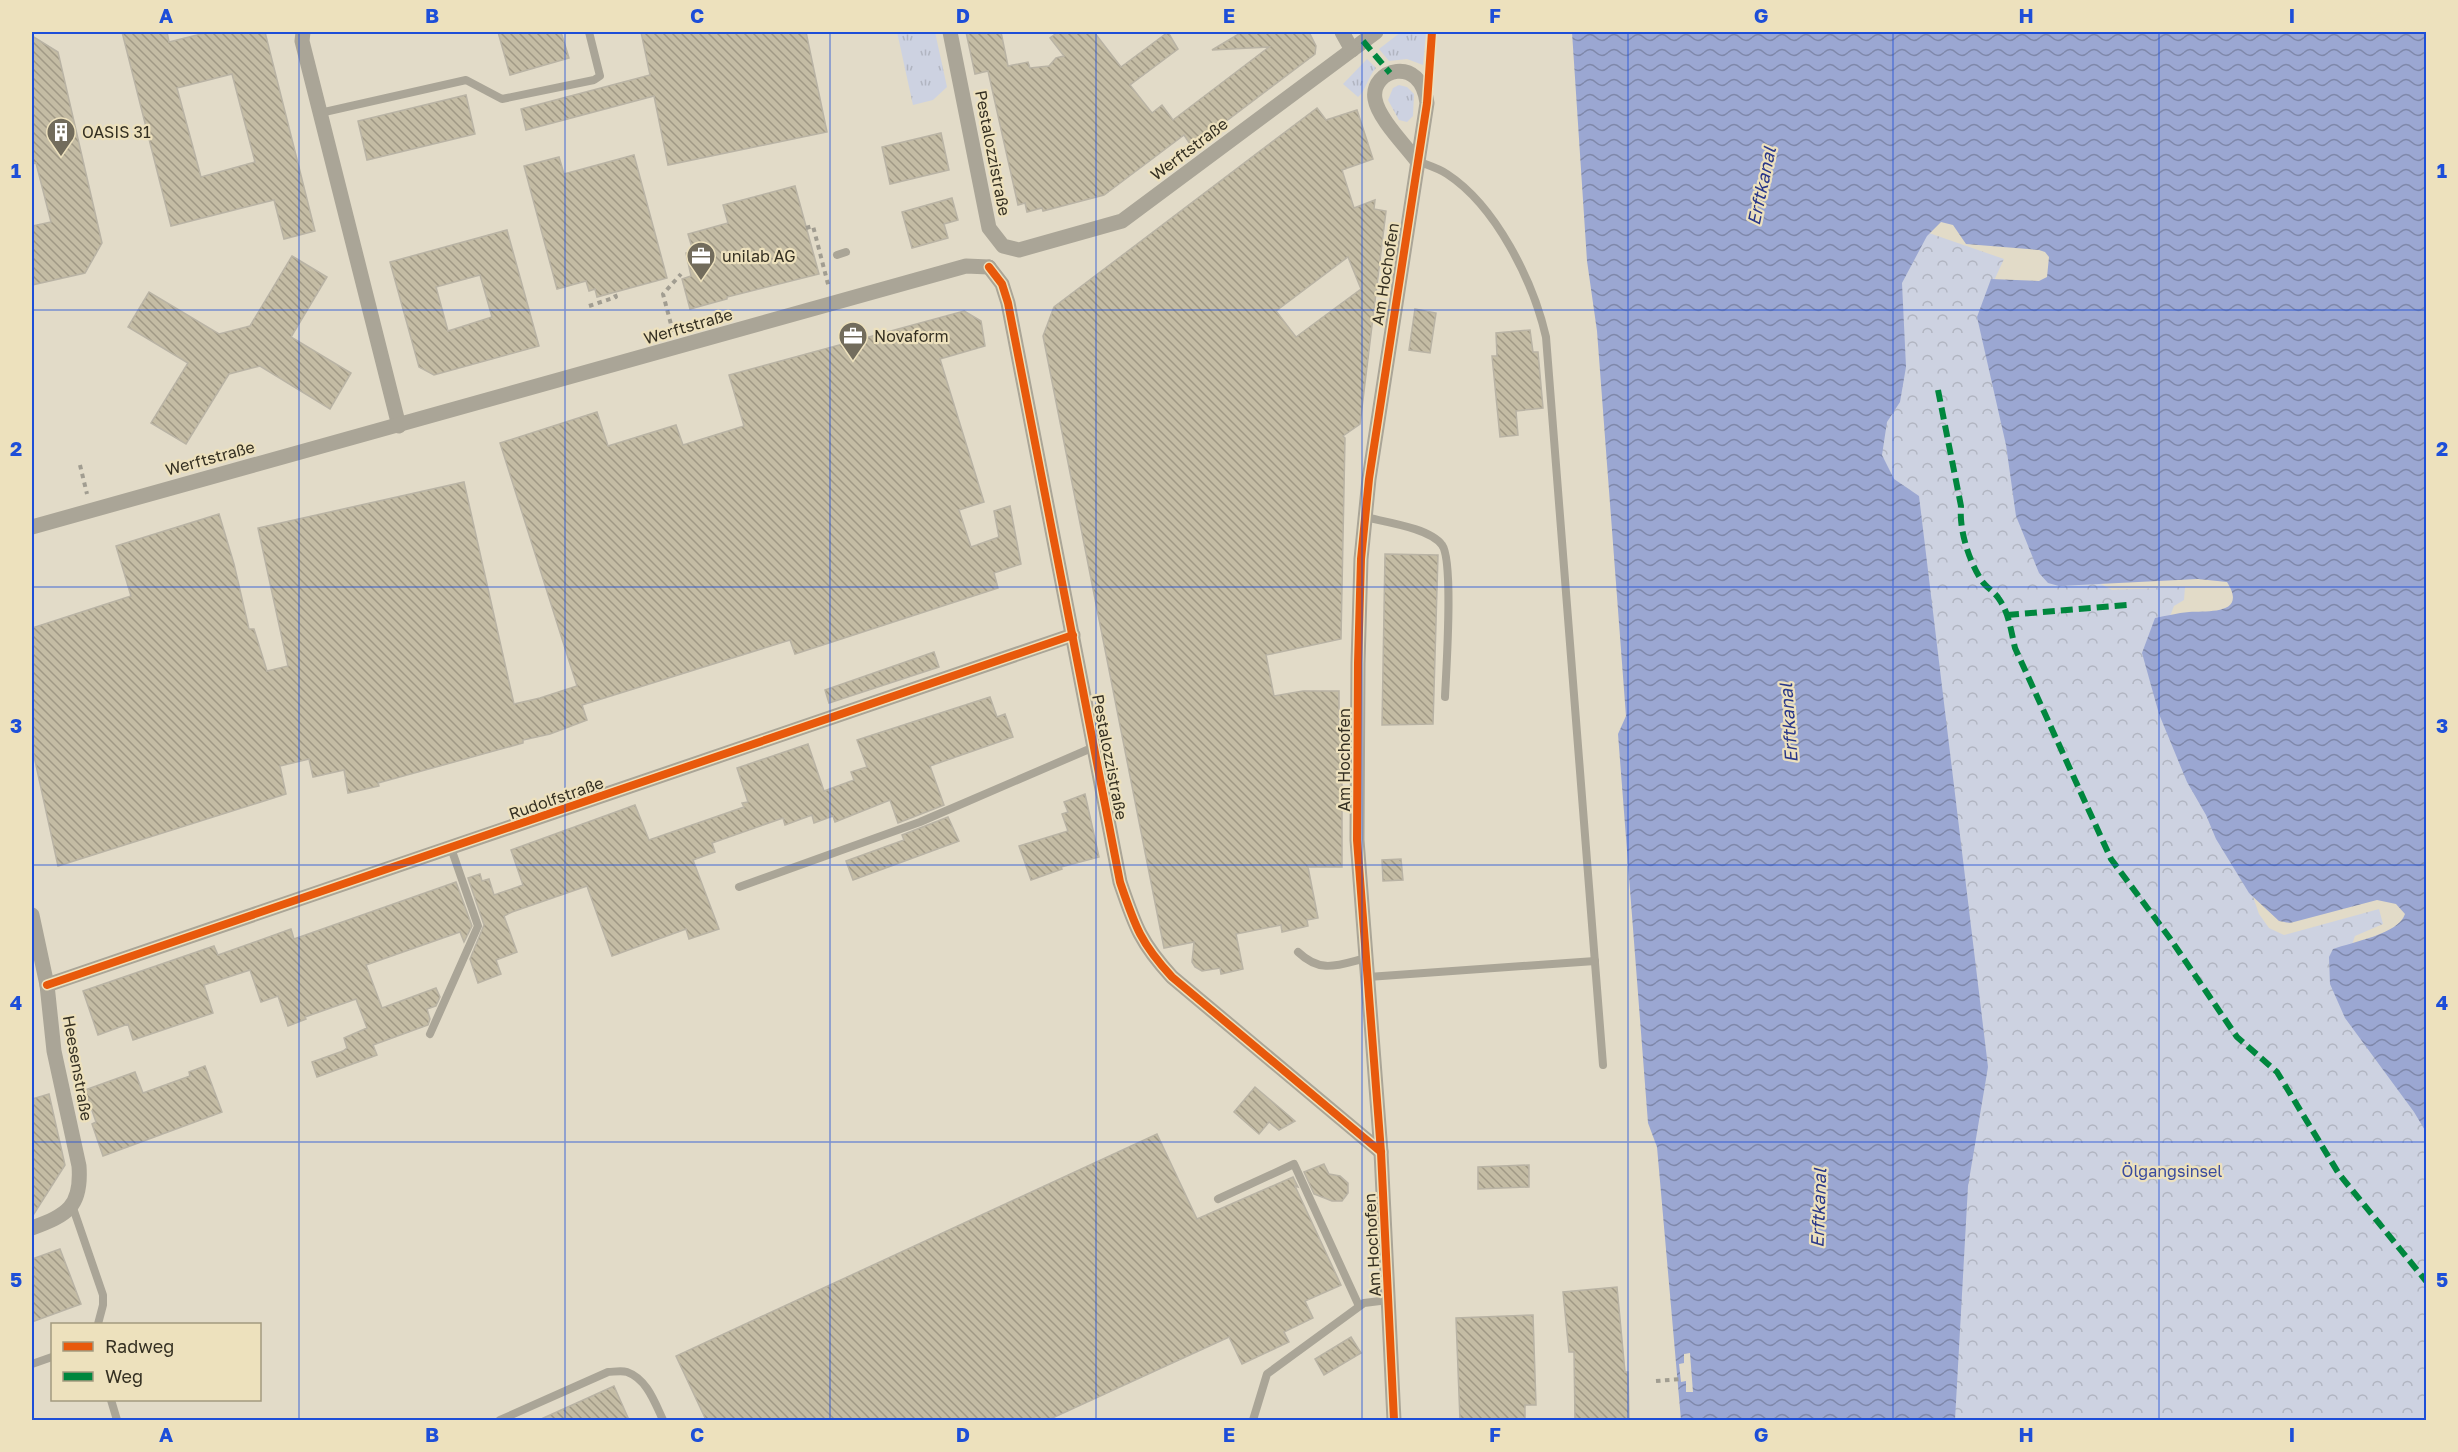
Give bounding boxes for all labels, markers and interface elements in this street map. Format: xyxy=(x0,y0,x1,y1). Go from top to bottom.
text: A xyxy=(159,3,173,27)
text: B xyxy=(425,3,439,27)
text: C xyxy=(690,3,704,27)
text: D xyxy=(956,3,970,27)
text: E xyxy=(1223,3,1235,27)
text: F xyxy=(1489,3,1501,27)
text: G xyxy=(1754,3,1768,27)
text: H xyxy=(2018,3,2034,27)
text: I xyxy=(2289,3,2295,27)
street label: Pestalozzistraße xyxy=(971,89,1015,217)
street label: Werftstraße xyxy=(1146,113,1232,185)
building icon: OASIS 31 xyxy=(45,116,77,158)
place label: OASIS 31 xyxy=(82,122,151,142)
water label: Erftkanal xyxy=(1742,144,1780,227)
text: 1 xyxy=(11,158,21,182)
text: 1 xyxy=(2437,158,2447,182)
street label: Am Hochofen xyxy=(1367,221,1403,327)
office icon: unilab AG xyxy=(685,240,717,282)
place label: unilab AG xyxy=(722,246,796,266)
street label: Werftstraße xyxy=(641,304,735,348)
office icon: Novaform xyxy=(837,320,869,362)
place label: Novaform xyxy=(874,326,949,346)
text: 2 xyxy=(10,436,22,460)
street label: Werftstraße xyxy=(163,436,257,480)
text: 2 xyxy=(2436,436,2448,460)
water label: Erftkanal xyxy=(1774,681,1802,763)
street label: Pestalozzistraße xyxy=(1088,693,1132,821)
street label: Am Hochofen xyxy=(1334,708,1354,812)
text: 3 xyxy=(10,713,22,737)
text: 3 xyxy=(2436,713,2448,737)
street label: Rudolfstraße xyxy=(506,772,606,824)
text: 4 xyxy=(10,990,22,1014)
text: 4 xyxy=(2436,990,2448,1014)
street label: Heesenstraße xyxy=(59,1014,97,1122)
park label: Ölgangsinsel xyxy=(2122,1161,2222,1181)
water label: Erftkanal xyxy=(1806,1167,1830,1248)
street label: Am Hochofen xyxy=(1359,1193,1385,1297)
text: 5 xyxy=(10,1267,22,1291)
text: 5 xyxy=(2436,1267,2448,1291)
legend xyxy=(51,1323,261,1401)
text: Radweg xyxy=(105,1335,174,1357)
text: Weg xyxy=(105,1365,143,1387)
text: A xyxy=(159,1422,173,1446)
text: B xyxy=(425,1422,439,1446)
text: C xyxy=(690,1422,704,1446)
text: D xyxy=(956,1422,970,1446)
text: E xyxy=(1223,1422,1235,1446)
text: F xyxy=(1489,1422,1501,1446)
text: G xyxy=(1754,1422,1768,1446)
text: H xyxy=(2018,1422,2034,1446)
text: I xyxy=(2289,1422,2295,1446)

